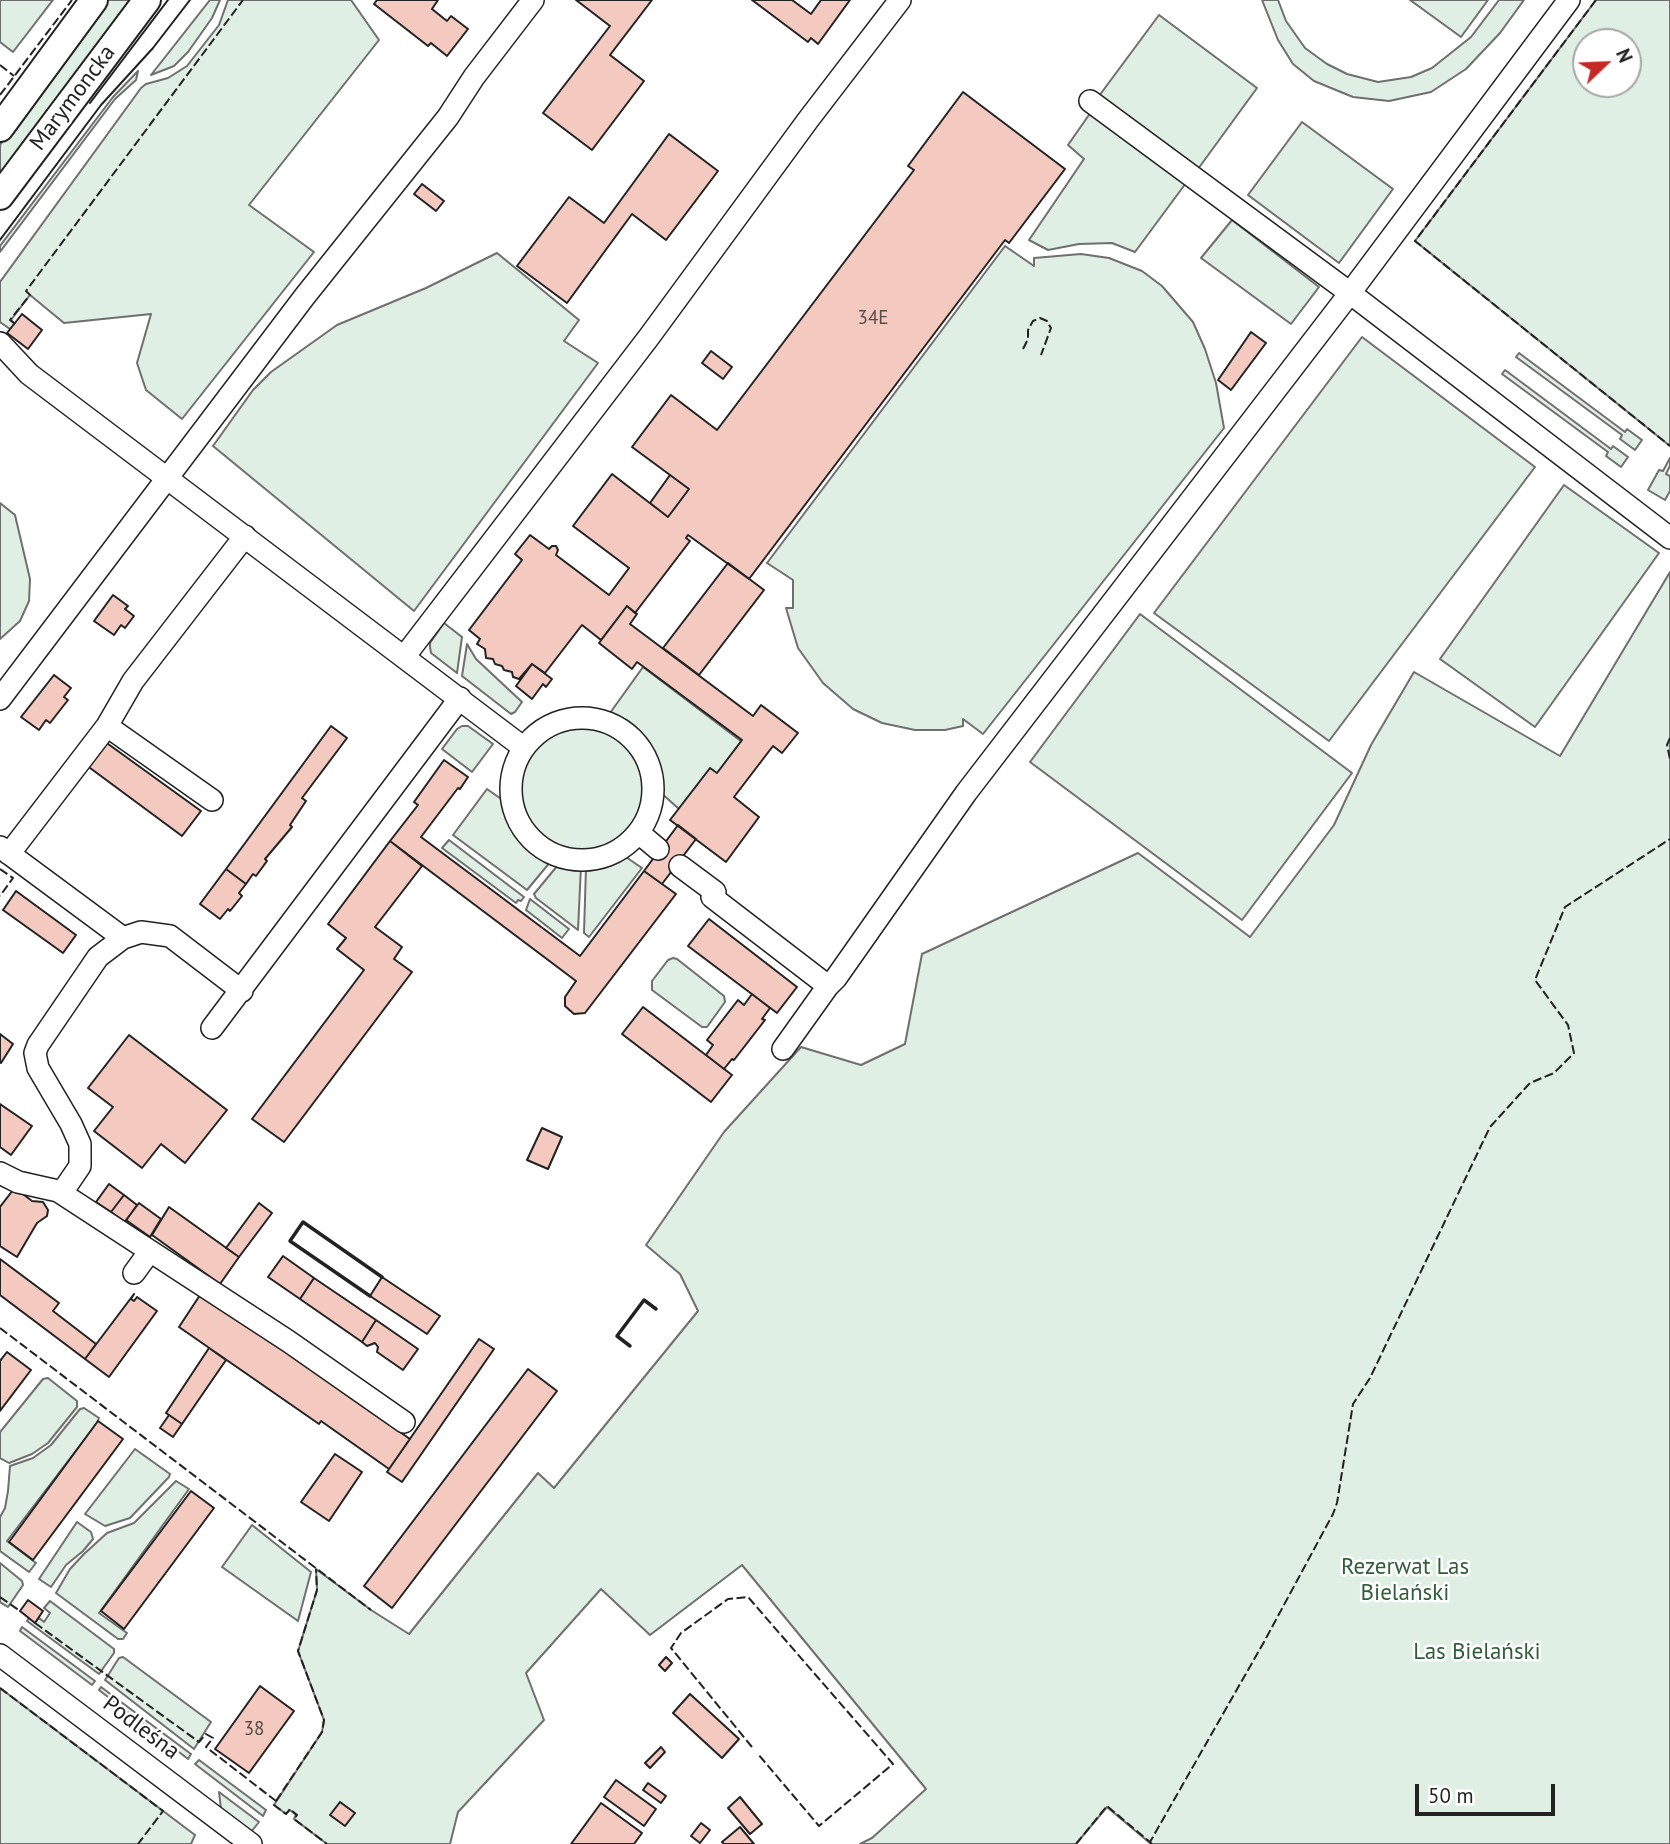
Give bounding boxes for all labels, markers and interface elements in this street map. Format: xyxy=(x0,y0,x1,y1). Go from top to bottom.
north arrow xyxy=(1572,28,1642,98)
street label: Marymoncka xyxy=(25,40,121,156)
text: N xyxy=(1611,45,1638,66)
house number: 34E xyxy=(858,308,888,330)
park label: Rezerwat Las Bielański xyxy=(1341,1553,1469,1607)
park label: Las Bielański xyxy=(1413,1638,1541,1666)
street label: Podleśna xyxy=(97,1690,185,1766)
house number: 38 xyxy=(244,1719,264,1741)
scale bar xyxy=(1418,1770,1558,1814)
text: 50 m xyxy=(1428,1782,1474,1809)

